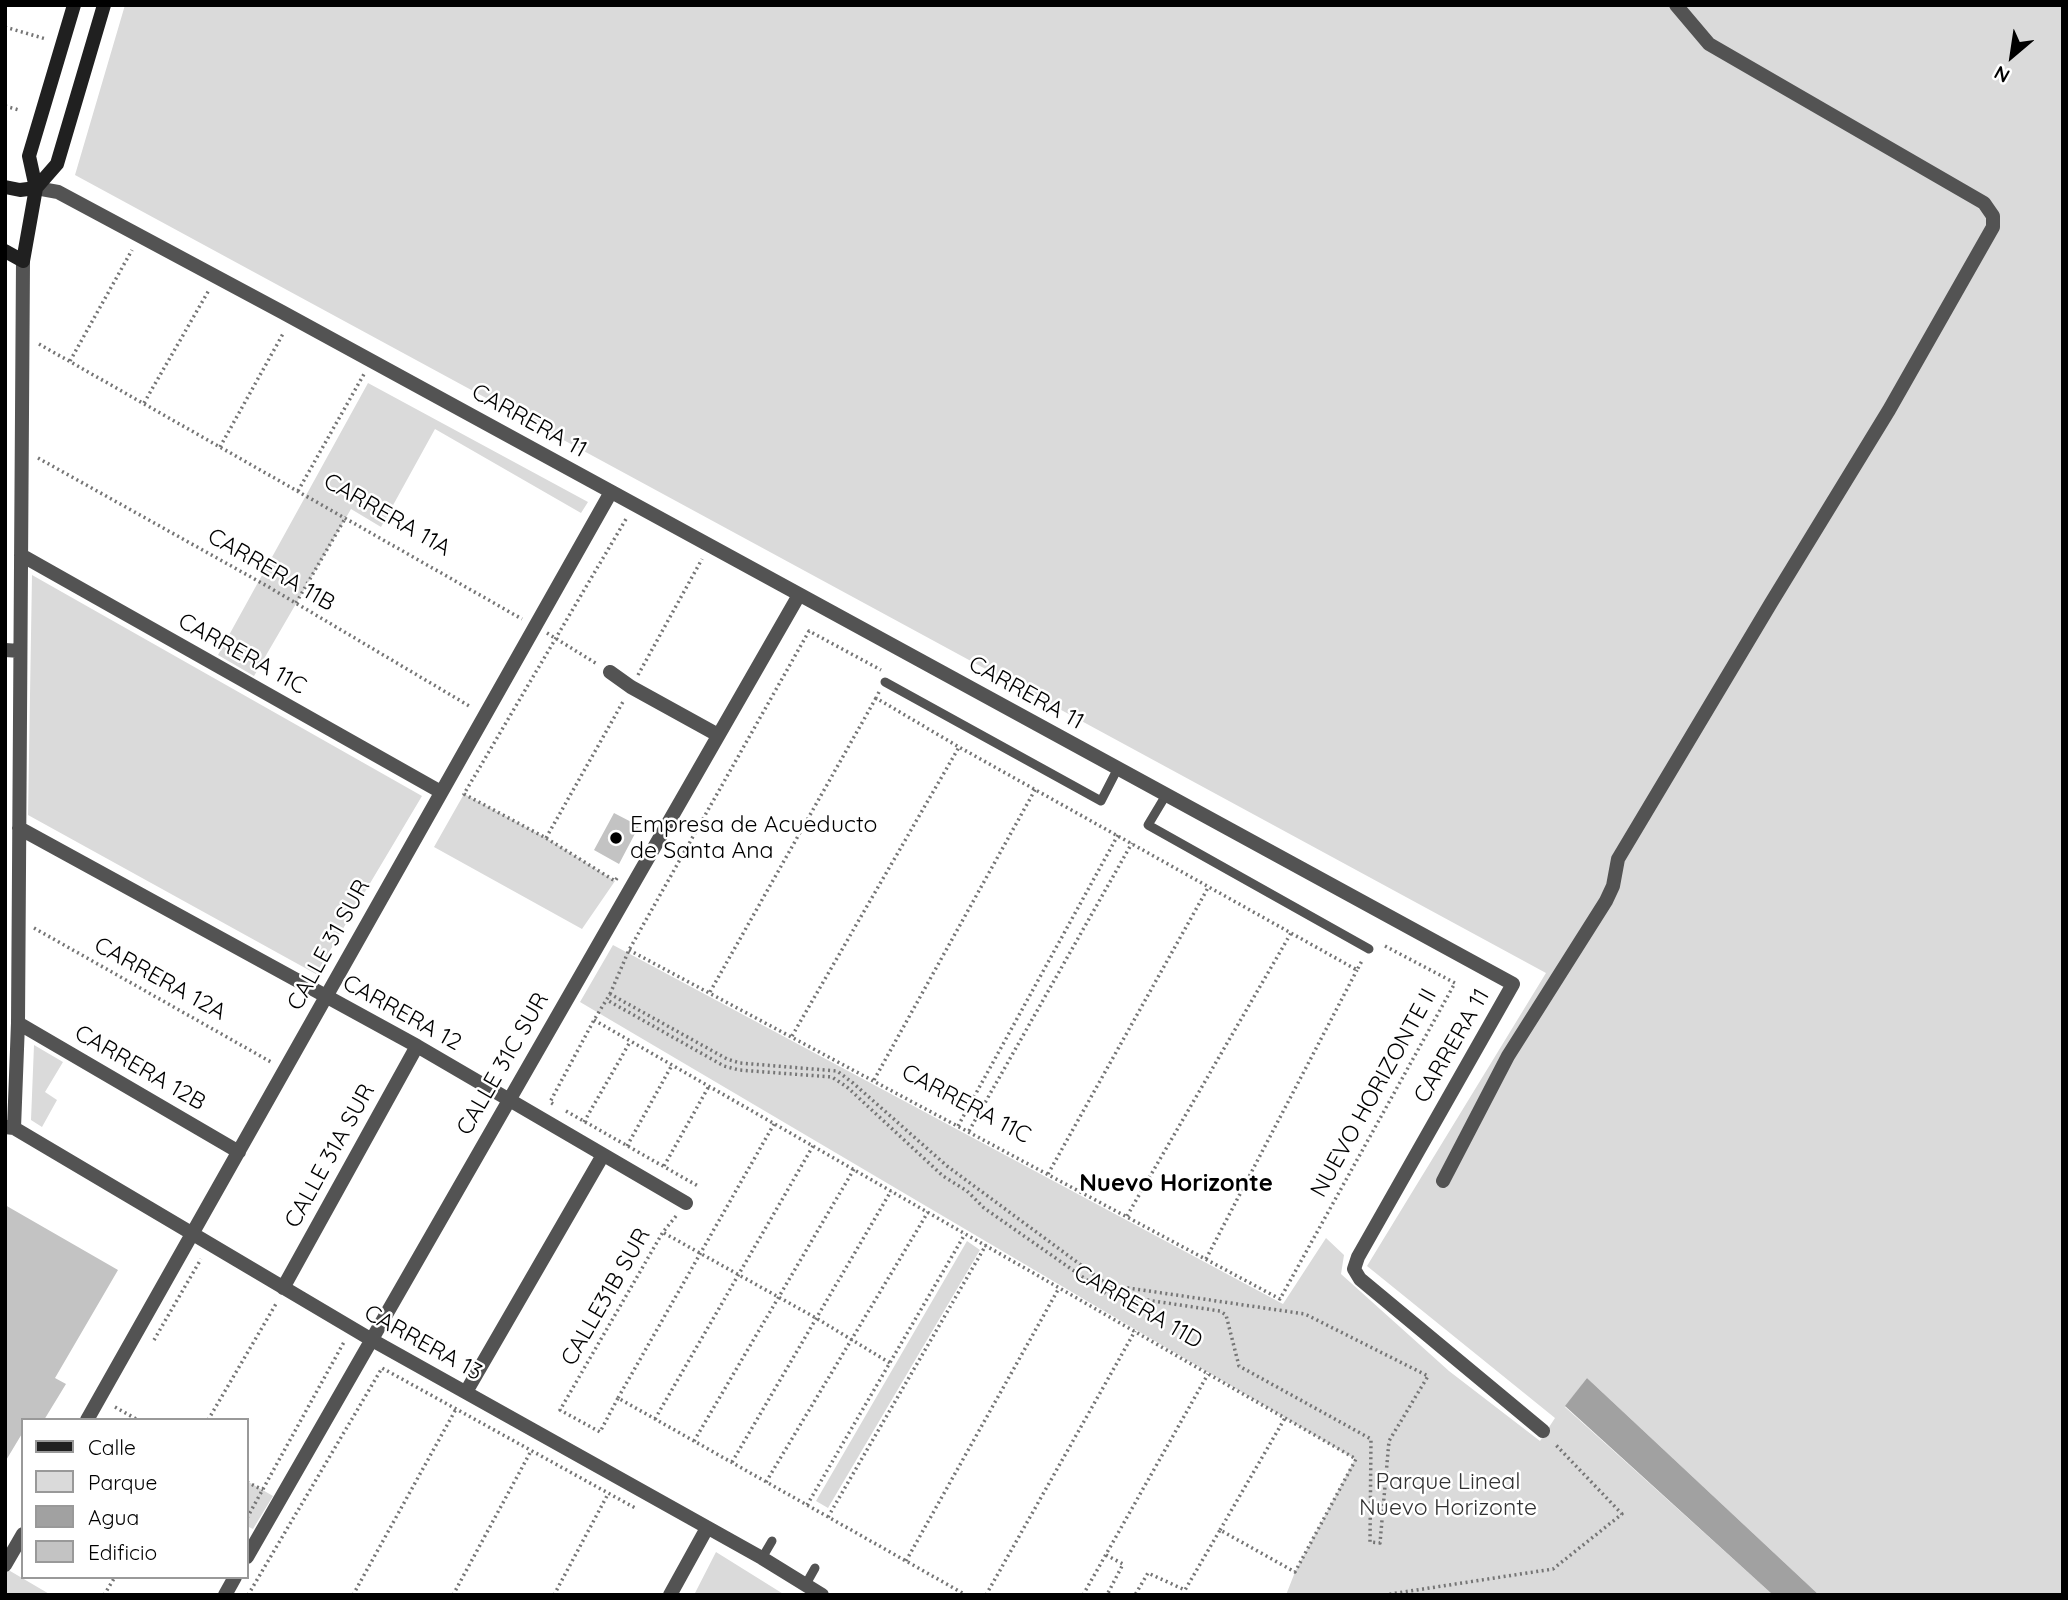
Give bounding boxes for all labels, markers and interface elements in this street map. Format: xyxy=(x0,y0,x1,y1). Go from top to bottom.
north arrow xyxy=(1977,21,2047,91)
text: N xyxy=(1990,60,2014,88)
street label: CARRERA 11 xyxy=(467,378,591,464)
street label: CARRERA 11A xyxy=(319,467,455,563)
street label: CARRERA 11B xyxy=(202,522,340,618)
street label: CARRERA 11C xyxy=(173,607,311,701)
street label: CARRERA 11 xyxy=(964,650,1088,736)
place label: Empresa de Acueducto de Santa Ana xyxy=(630,811,877,865)
marker: Empresa de Acueducto de Santa Ana xyxy=(608,830,624,846)
street label: CALLE 31 SUR xyxy=(282,875,376,1015)
street label: CARRERA 12A xyxy=(89,931,231,1027)
street label: CARRERA 12 xyxy=(338,969,466,1057)
street label: NUEVO HORIZONTE II xyxy=(1305,984,1443,1202)
street label: CARRERA 11 xyxy=(1408,984,1496,1108)
street label: CALLE 31C SUR xyxy=(451,988,555,1140)
street label: CARRERA 12B xyxy=(70,1019,210,1117)
street label: CARRERA 11C xyxy=(897,1058,1035,1150)
street label: CALLE 31A SUR xyxy=(279,1079,381,1233)
district label: Nuevo Horizonte xyxy=(1079,1170,1273,1198)
street label: CALLE31B SUR xyxy=(556,1223,656,1371)
street label: CARRERA 11D xyxy=(1069,1259,1207,1355)
street label: CARRERA 13 xyxy=(359,1299,487,1387)
legend xyxy=(21,1418,248,1579)
text: Calle xyxy=(88,1434,136,1460)
park label: Parque Lineal Nuevo Horizonte xyxy=(1359,1468,1537,1522)
text: Parque xyxy=(88,1469,157,1495)
text: Agua xyxy=(88,1504,139,1530)
text: Edificio xyxy=(88,1539,157,1565)

